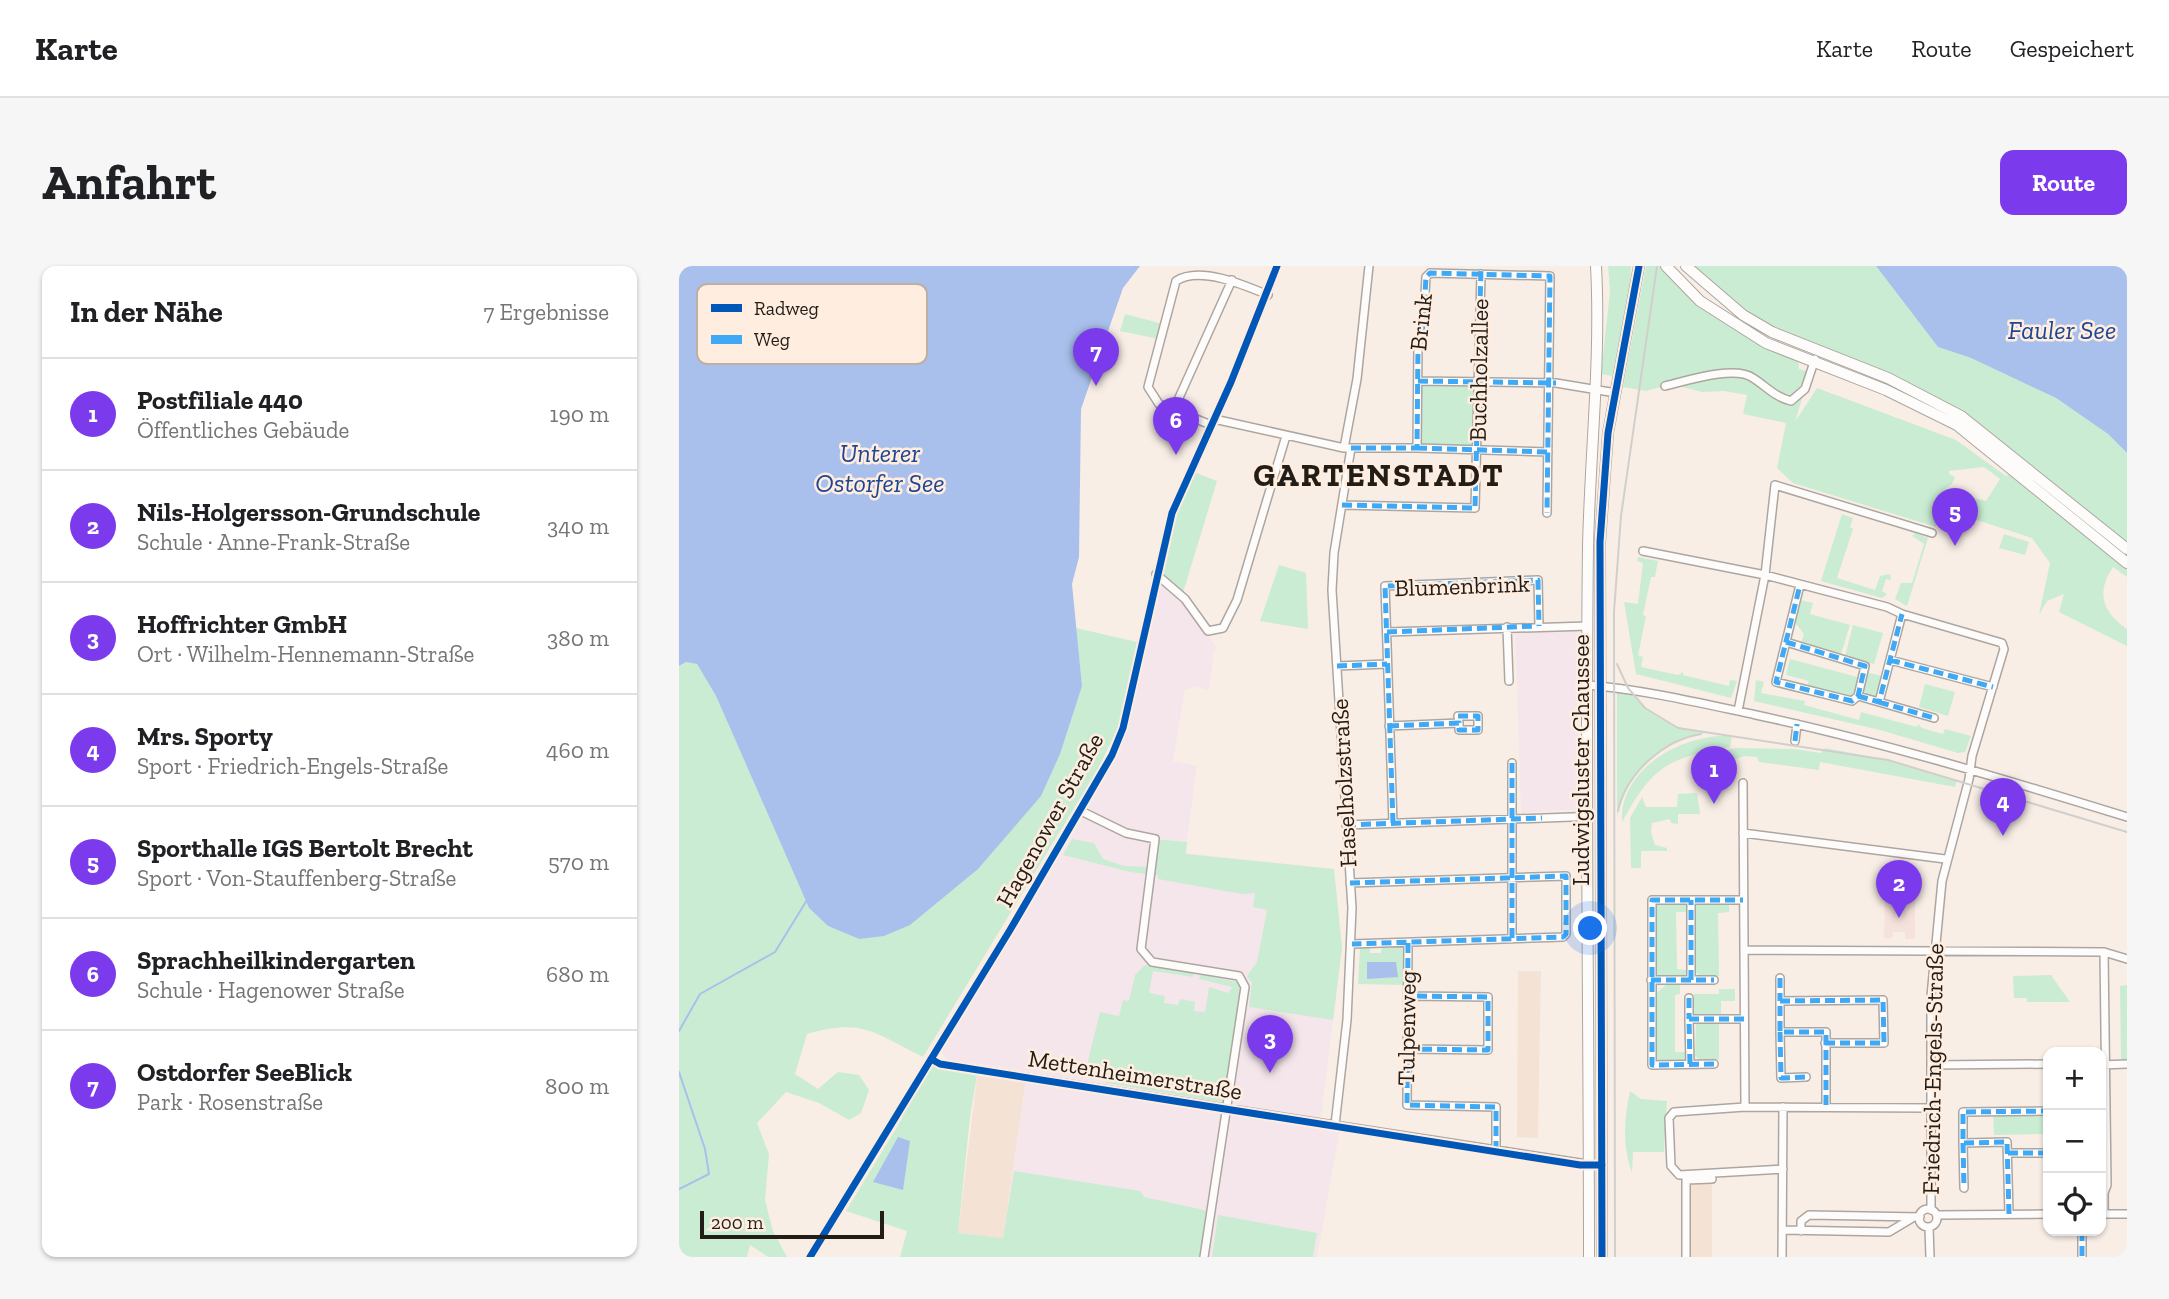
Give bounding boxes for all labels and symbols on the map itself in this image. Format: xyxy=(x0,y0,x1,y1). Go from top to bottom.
legend xyxy=(697,284,927,364)
street label: Brink xyxy=(1403,291,1438,352)
text: Radweg xyxy=(754,297,819,320)
street label: Buchholzallee xyxy=(1463,298,1494,442)
water label: Fauler See xyxy=(2008,314,2116,346)
text: Weg xyxy=(754,328,791,351)
pin: 7 xyxy=(1073,328,1119,386)
pin: 6 xyxy=(1153,397,1199,455)
water label: Unterer Ostorfer See xyxy=(815,437,945,499)
district label: GARTENSTADT xyxy=(1253,456,1505,494)
pin: 5 xyxy=(1932,488,1978,546)
street label: Blumenbrink xyxy=(1394,569,1531,602)
street label: Ludwigsluster Chaussee xyxy=(1566,634,1595,886)
street label: Haselholzstraße xyxy=(1325,698,1362,868)
street label: Hagenower Straße xyxy=(990,728,1109,912)
pin: 1 xyxy=(1691,746,1737,804)
pin: 4 xyxy=(1980,778,2026,836)
pin: 2 xyxy=(1876,860,1922,918)
your location xyxy=(1573,911,1607,945)
street label: Friedrich-Engels-Straße xyxy=(1916,943,1949,1195)
street label: Tulpenweg xyxy=(1391,970,1422,1086)
pin: 3 xyxy=(1247,1015,1293,1073)
street label: Mettenheimerstraße xyxy=(1026,1043,1244,1106)
scale bar xyxy=(700,1208,884,1240)

